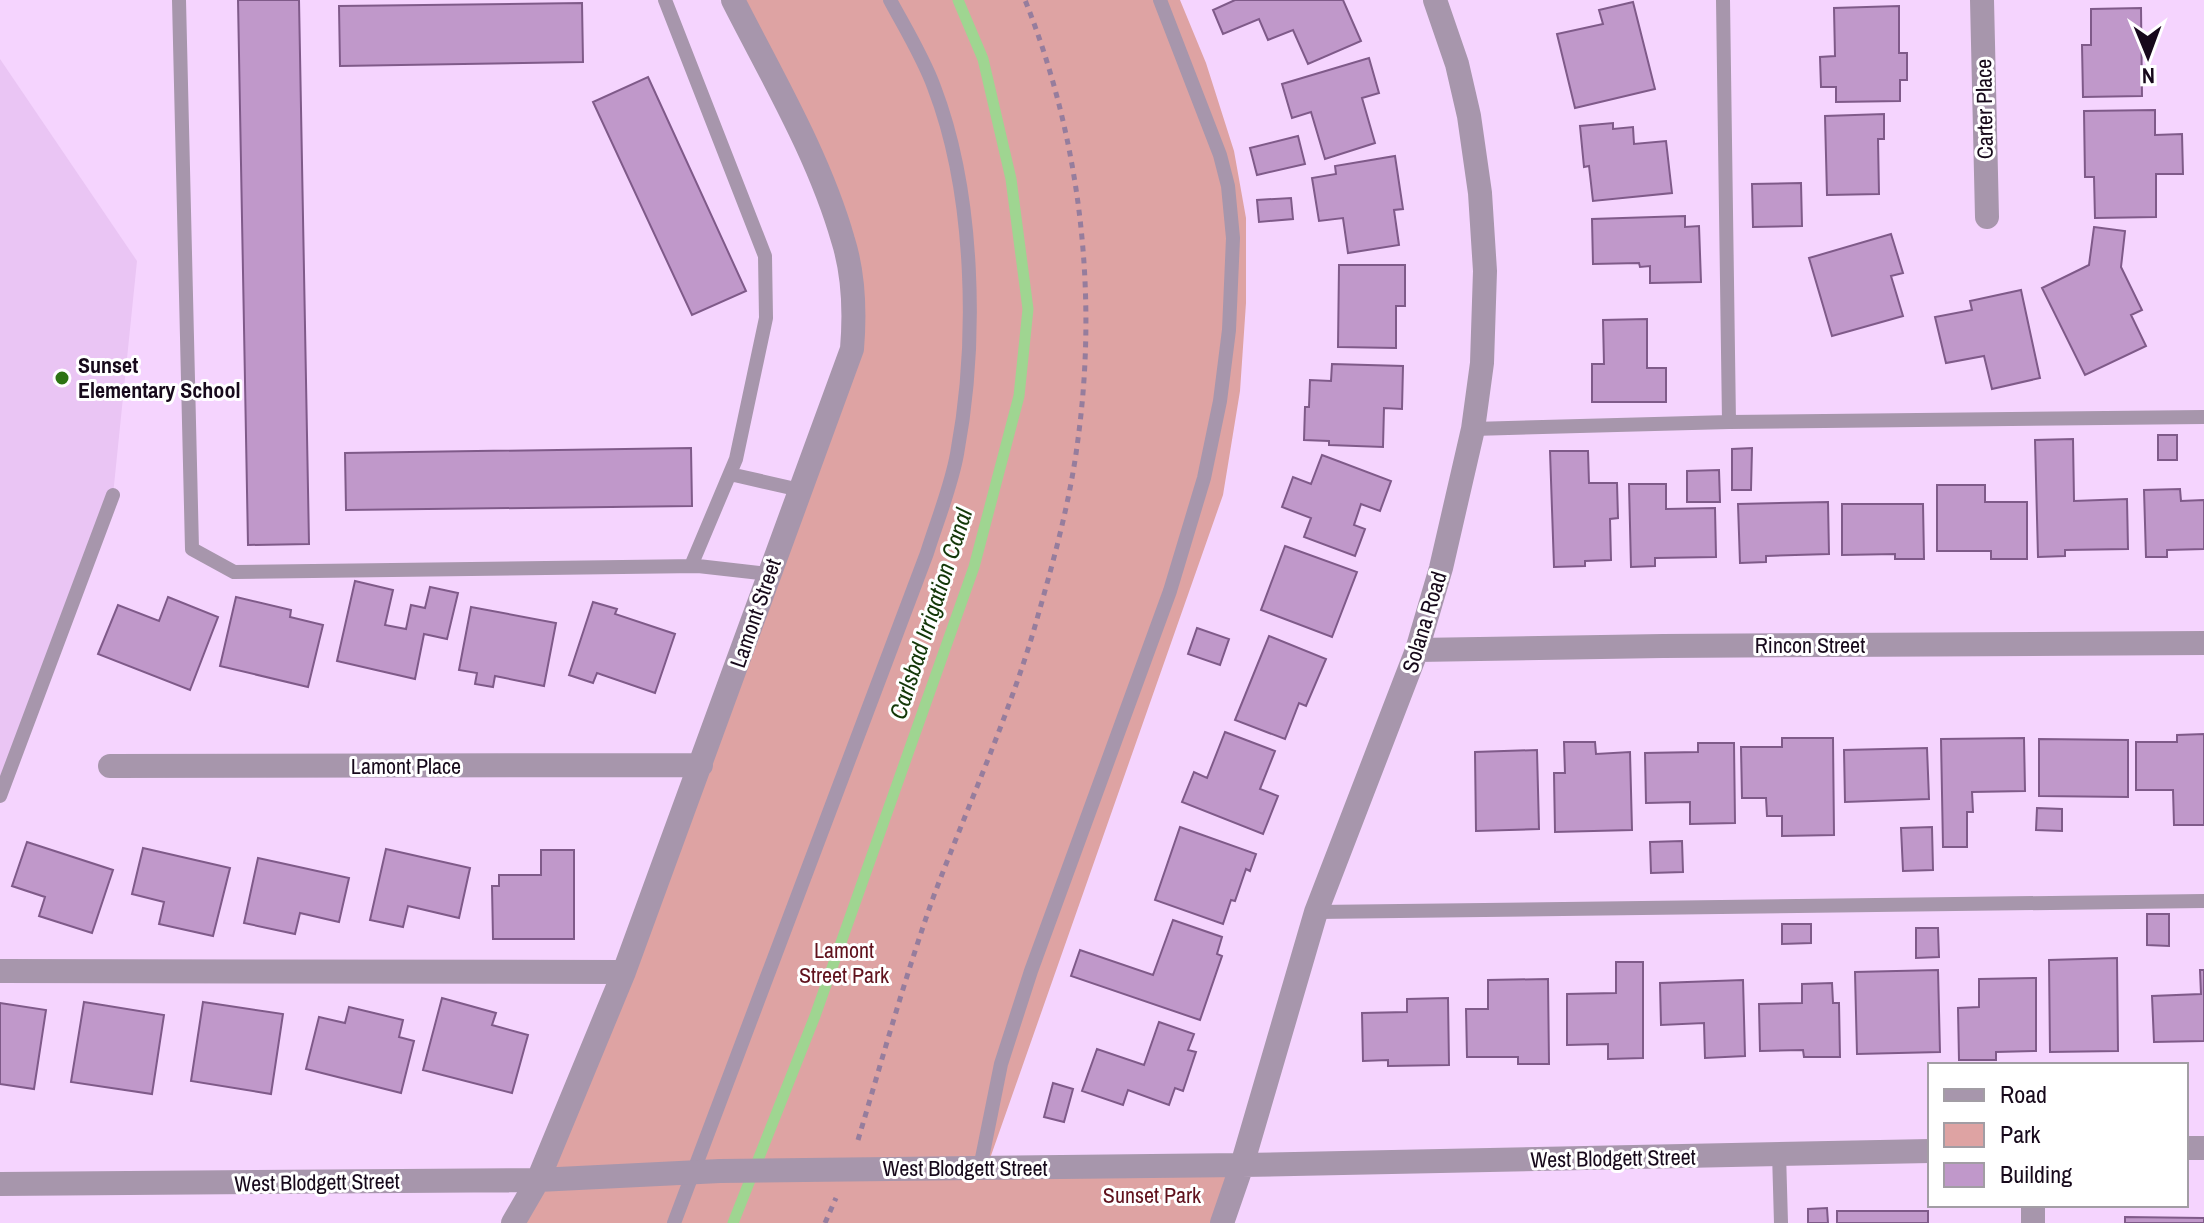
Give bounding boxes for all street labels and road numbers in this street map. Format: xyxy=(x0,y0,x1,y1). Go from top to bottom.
street label: Carter Place xyxy=(1968,59,2000,159)
street label: Lamont Street xyxy=(722,555,788,671)
street label: Solana Road xyxy=(1394,568,1454,676)
street label: Rincon Street xyxy=(1755,630,1865,660)
street label: Lamont Place xyxy=(351,751,461,781)
street label: West Blodgett Street xyxy=(1530,1142,1696,1174)
street label: West Blodgett Street xyxy=(882,1153,1048,1183)
street label: West Blodgett Street xyxy=(234,1166,400,1198)

